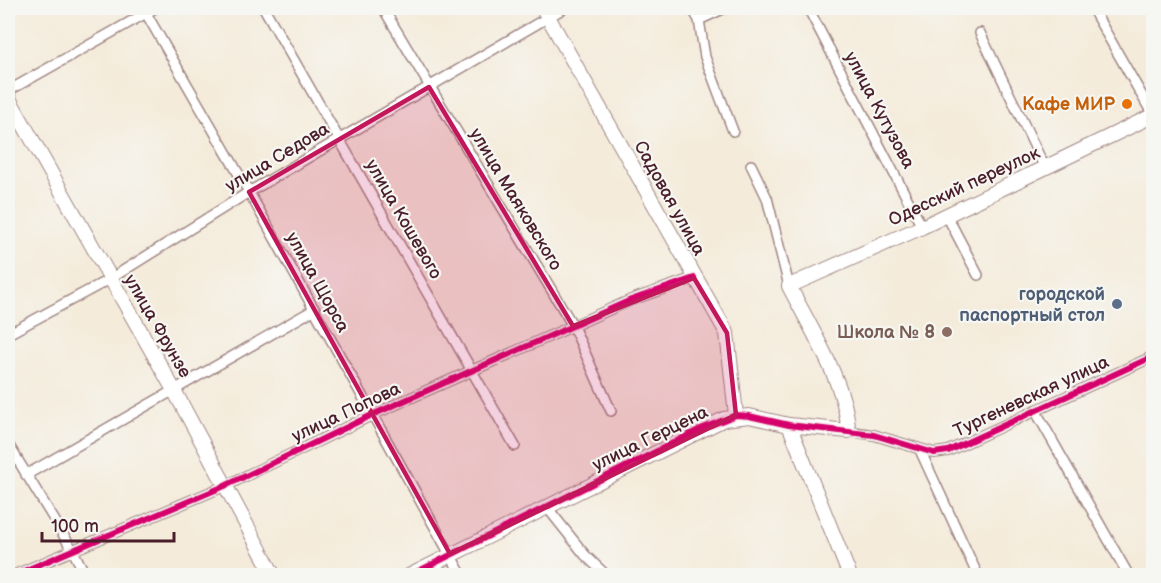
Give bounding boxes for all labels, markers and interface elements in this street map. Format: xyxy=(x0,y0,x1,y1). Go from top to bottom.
street label: улица Кутузова xyxy=(840,48,919,173)
place label: Кафе МИР xyxy=(1022,94,1115,115)
marker: Кафе МИР xyxy=(1120,97,1134,111)
street label: улица Седова xyxy=(222,118,333,197)
street label: улица Маяковского xyxy=(465,124,566,274)
street label: Садовая улица xyxy=(629,137,710,260)
street label: Одесский переулок xyxy=(885,142,1044,231)
street label: улица Кошевого xyxy=(361,156,446,283)
street label: улица Щорса xyxy=(281,228,354,336)
street label: улица Фрунзе xyxy=(119,271,196,382)
place label: городской паспортный стол xyxy=(959,284,1105,326)
marker: городской паспортный стол xyxy=(1110,297,1124,311)
place label: Школа № 8 xyxy=(837,322,935,343)
marker: Школа № 8 xyxy=(940,325,954,339)
street label: Тургеневская улица xyxy=(950,351,1113,442)
street label: улица Попова xyxy=(289,378,404,447)
street label: улица Герцена xyxy=(589,401,712,476)
scale bar xyxy=(42,505,174,543)
text: 100 m xyxy=(51,516,99,537)

